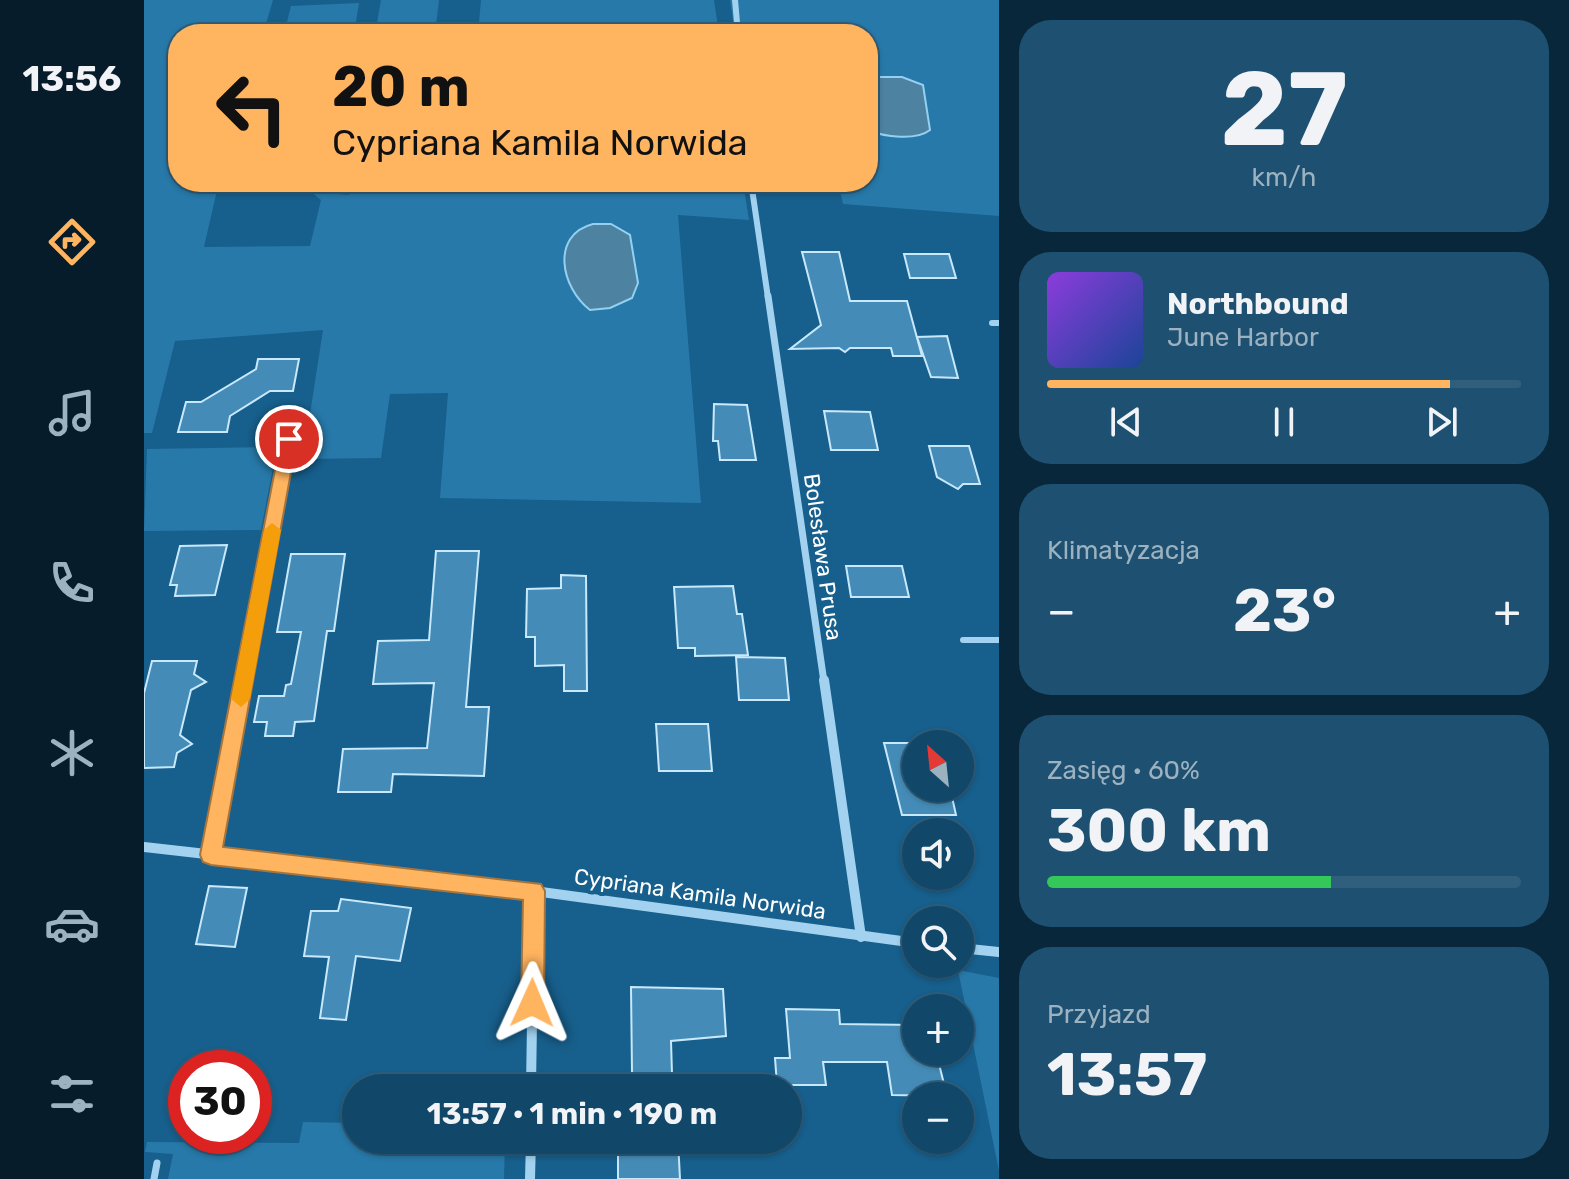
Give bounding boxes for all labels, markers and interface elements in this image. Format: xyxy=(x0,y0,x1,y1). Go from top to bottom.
text: 27 xyxy=(1220,48,1348,171)
text: 20 m xyxy=(332,54,470,120)
icon: left xyxy=(200,56,304,160)
text: 13:56 xyxy=(23,57,121,100)
text: Cypriana Kamila Norwida xyxy=(332,121,748,164)
text: km/h xyxy=(1252,162,1316,193)
icon: directions xyxy=(44,214,100,270)
text: Northbound xyxy=(1167,286,1349,322)
text: June Harbor xyxy=(1167,322,1319,353)
icon: music xyxy=(44,385,100,441)
icon: previous xyxy=(1104,400,1148,444)
icon: pause xyxy=(1262,400,1306,444)
icon: next xyxy=(1420,400,1464,444)
pin xyxy=(255,405,323,473)
icon: arrive xyxy=(267,417,311,461)
street label: Bolesława Prusa xyxy=(798,472,848,642)
text: Klimatyzacja xyxy=(1047,535,1200,566)
icon: phone xyxy=(44,555,100,611)
text: 23° xyxy=(1233,575,1336,646)
text: − xyxy=(1047,585,1076,637)
text: + xyxy=(1494,585,1521,637)
icon: climate xyxy=(44,725,100,781)
north arrow xyxy=(902,730,974,802)
map controls xyxy=(902,730,974,1154)
text: Zasięg · 60% xyxy=(1047,755,1200,786)
text: 300 km xyxy=(1047,795,1271,866)
button: sound xyxy=(902,818,974,890)
street label: Cypriana Kamila Norwida xyxy=(572,863,828,925)
icon: car xyxy=(44,896,100,952)
button: search xyxy=(902,906,974,978)
position arrow xyxy=(490,961,574,1045)
button: + xyxy=(902,994,974,1066)
text: Przyjazd xyxy=(1047,999,1151,1030)
text: 13:57 xyxy=(1047,1039,1207,1110)
speed limit sign: 30 xyxy=(168,1050,272,1154)
icon: filters xyxy=(44,1066,100,1122)
button: − xyxy=(902,1082,974,1154)
text: 13:57 · 1 min · 190 m xyxy=(427,1096,717,1132)

